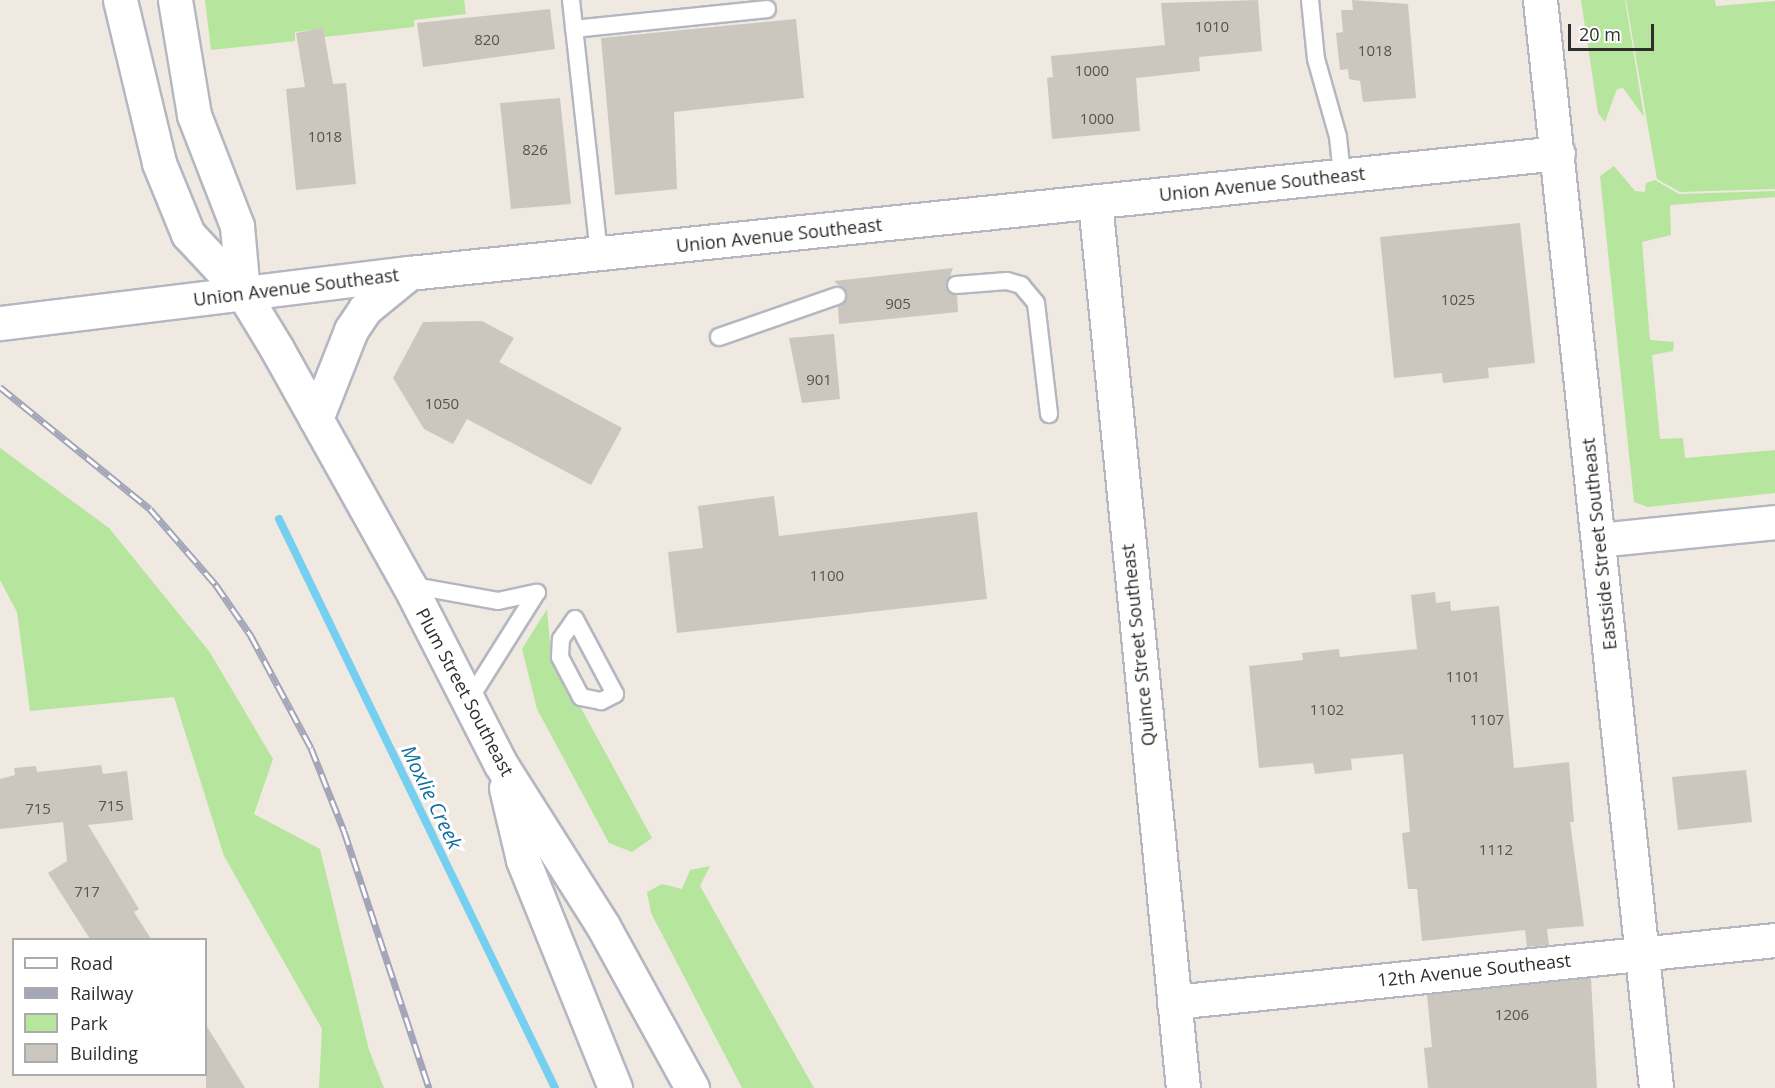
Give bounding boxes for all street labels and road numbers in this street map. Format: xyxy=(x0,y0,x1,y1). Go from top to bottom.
street label: Union Avenue Southeast xyxy=(1158,162,1366,206)
street label: Union Avenue Southeast xyxy=(675,213,883,257)
street label: Union Avenue Southeast xyxy=(192,264,400,310)
street label: Eastside Street Southeast xyxy=(1577,437,1621,651)
street label: Quince Street Southeast xyxy=(1117,543,1159,747)
street label: Plum Street Southeast xyxy=(412,604,518,780)
street label: 12th Avenue Southeast xyxy=(1376,949,1572,991)

